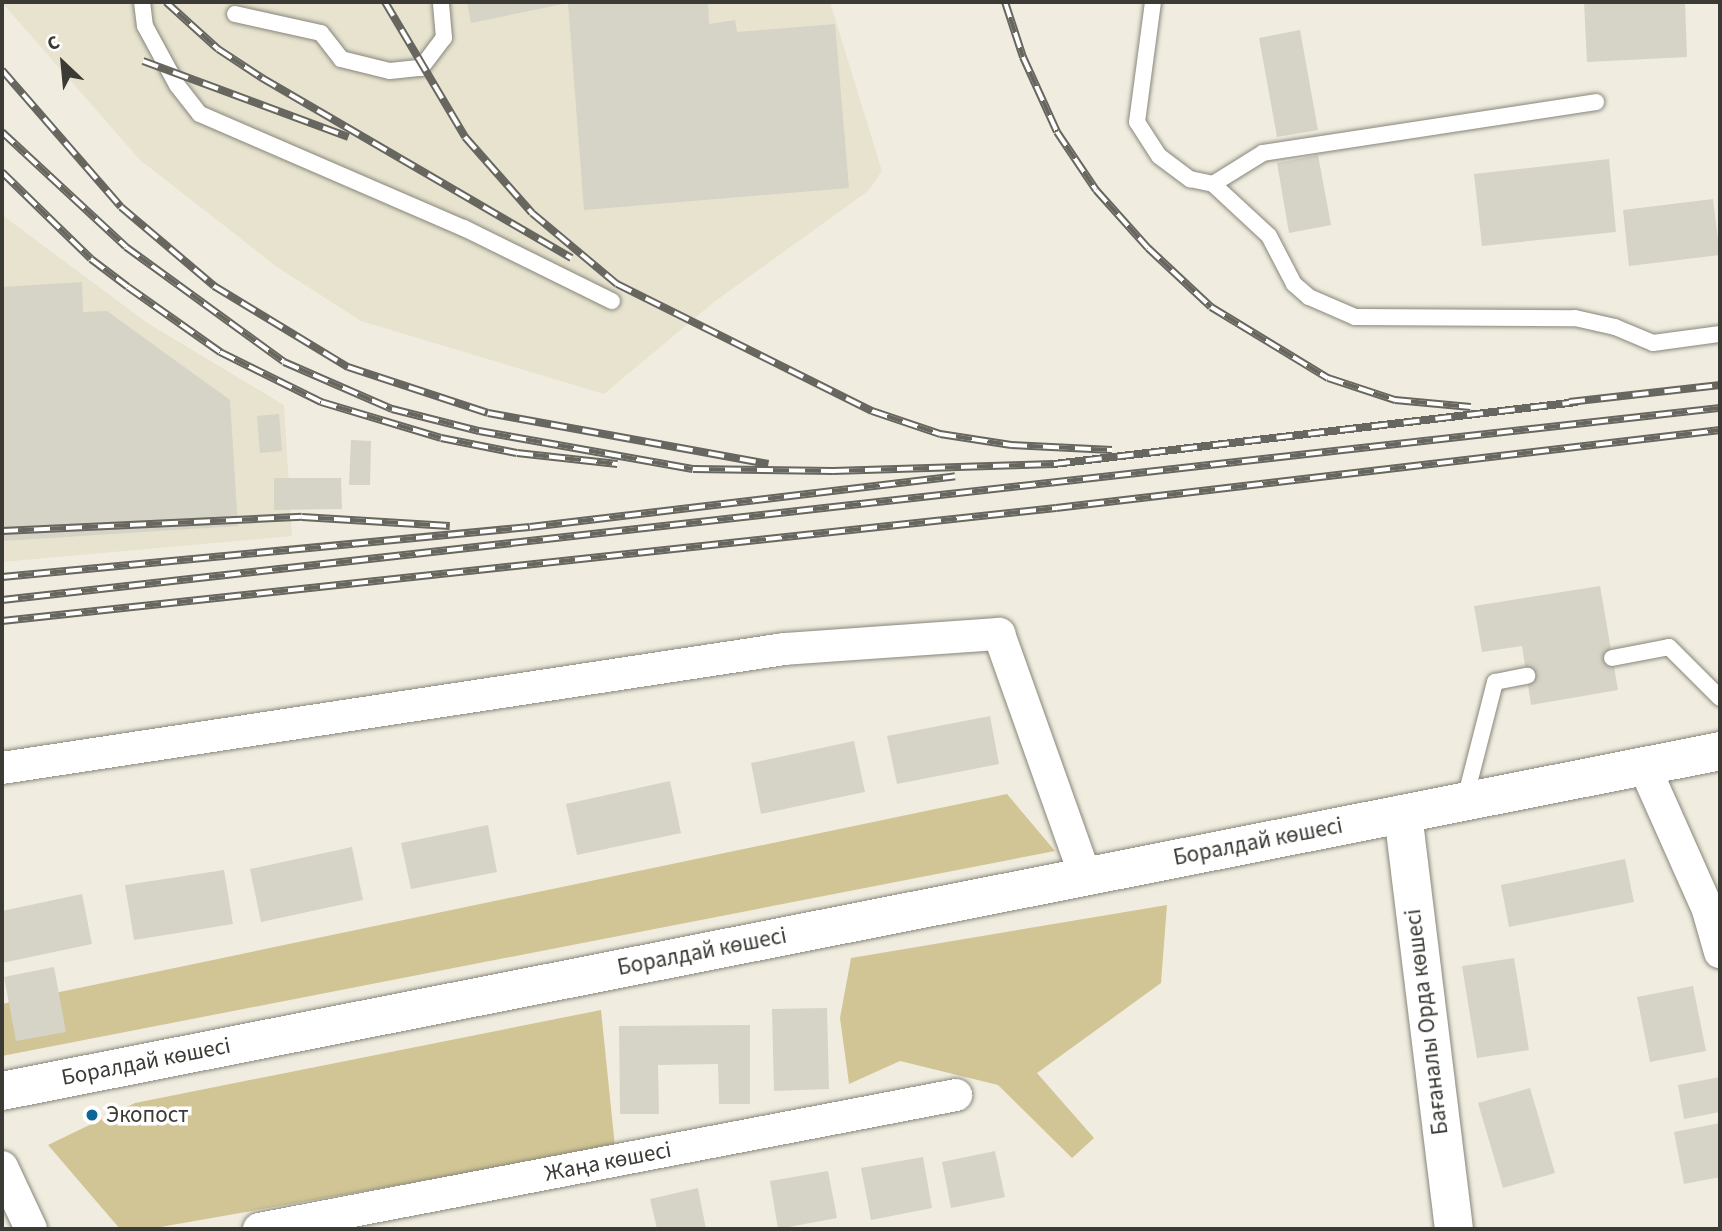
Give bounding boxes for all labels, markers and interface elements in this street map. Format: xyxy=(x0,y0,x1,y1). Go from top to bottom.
north arrow xyxy=(28,28,98,98)
text: С xyxy=(43,29,64,58)
street label: Боралдай көшесі xyxy=(1171,812,1345,872)
street label: Бағаналы Орда көшесі xyxy=(1399,908,1455,1136)
street label: Боралдай көшесі xyxy=(615,922,789,982)
street label: Боралдай көшесі xyxy=(59,1032,233,1092)
place label: Экопост xyxy=(106,1101,189,1129)
marker: Экопост xyxy=(84,1107,100,1123)
street label: Жаңа көшесі xyxy=(542,1136,674,1188)

